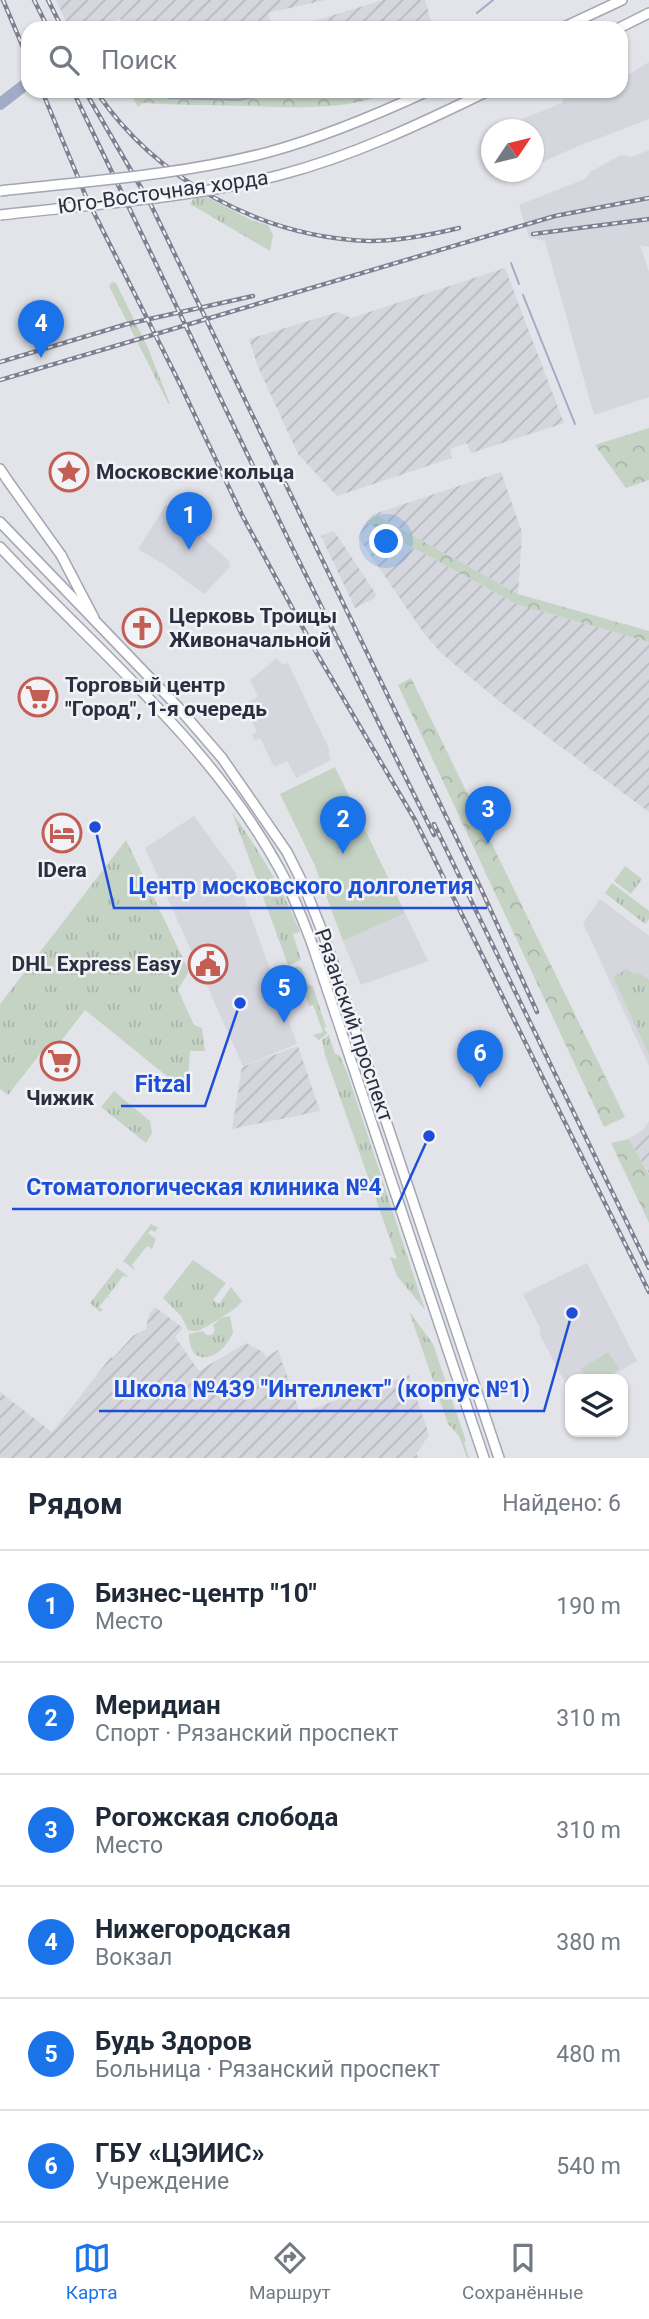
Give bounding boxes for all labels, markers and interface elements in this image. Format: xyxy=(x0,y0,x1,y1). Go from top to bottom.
search box xyxy=(21,21,628,98)
icon: search xyxy=(45,41,83,79)
text: Поиск xyxy=(101,45,177,75)
north arrow xyxy=(481,119,544,182)
street label: Юго-Восточная хорда xyxy=(56,165,270,219)
pin: 4 xyxy=(18,300,64,358)
place icon: Московские кольца xyxy=(48,451,90,493)
place label: Московские кольца xyxy=(96,460,294,484)
pin: 1 xyxy=(166,492,212,550)
your location xyxy=(369,524,403,558)
place label: Церковь Троицы Живоначальной xyxy=(169,604,337,652)
church icon: Церковь Троицы Живоначальной xyxy=(121,607,163,649)
place label: Торговый центр "Город", 1-я очередь xyxy=(65,673,267,721)
supermarket icon: Торговый центр "Город", 1-я очередь xyxy=(17,676,59,718)
pin: 3 xyxy=(465,786,511,844)
pin: 2 xyxy=(320,796,366,854)
hotel icon: IDera xyxy=(41,812,83,854)
place label: IDera xyxy=(37,858,87,882)
callout: Центр московского долголетия xyxy=(114,864,487,908)
text: Центр московского долголетия xyxy=(128,873,474,900)
street label: Рязанский проспект xyxy=(310,925,398,1125)
public building icon: DHL Express Easy xyxy=(187,943,229,985)
place label: DHL Express Easy xyxy=(12,952,181,976)
pin: 5 xyxy=(261,965,307,1023)
pin: 6 xyxy=(457,1030,503,1088)
supermarket icon: Чижик xyxy=(39,1040,81,1082)
callout: Fitzal xyxy=(121,1062,205,1106)
text: Fitzal xyxy=(135,1071,191,1098)
place label: Чижик xyxy=(26,1086,94,1110)
callout: Стоматологическая клиника №4 xyxy=(12,1165,396,1209)
text: Стоматологическая клиника №4 xyxy=(26,1174,382,1201)
callout: Школа №439 "Интеллект" (корпус №1) xyxy=(99,1367,544,1411)
map controls xyxy=(565,1374,628,1437)
button: layers xyxy=(565,1374,628,1437)
text: Школа №439 "Интеллект" (корпус №1) xyxy=(114,1376,530,1403)
text: Рядом xyxy=(28,1486,123,1521)
text: Найдено: 6 xyxy=(502,1490,621,1517)
text: Бизнес-центр "10" xyxy=(95,1578,317,1608)
text: 1 xyxy=(44,1593,58,1620)
text: 190 m xyxy=(556,1593,621,1620)
text: Место xyxy=(95,1608,163,1635)
text: Меридиан xyxy=(95,1690,221,1720)
text: 2 xyxy=(44,1705,58,1732)
text: 310 m xyxy=(556,1705,621,1732)
text: Спорт · Рязанский проспект xyxy=(95,1720,398,1747)
text: Рогожская слобода xyxy=(95,1802,338,1832)
text: 3 xyxy=(44,1817,58,1844)
text: 310 m xyxy=(556,1817,621,1844)
text: Место xyxy=(95,1832,163,1859)
text: Нижегородская xyxy=(95,1914,291,1944)
text: 4 xyxy=(44,1929,58,1956)
text: 380 m xyxy=(556,1929,621,1956)
text: Вокзал xyxy=(95,1944,172,1971)
text: Будь Здоров xyxy=(95,2026,252,2056)
text: 5 xyxy=(44,2041,58,2068)
text: 480 m xyxy=(556,2041,621,2068)
text: Больница · Рязанский проспект xyxy=(95,2056,440,2083)
text: ГБУ «ЦЭИИС» xyxy=(95,2138,264,2168)
text: 6 xyxy=(44,2153,58,2180)
text: 540 m xyxy=(556,2153,621,2180)
text: Учреждение xyxy=(95,2168,229,2195)
tab: Карта xyxy=(66,2239,118,2304)
tab: Маршрут xyxy=(249,2239,331,2304)
tab: Сохранённые xyxy=(462,2239,583,2304)

